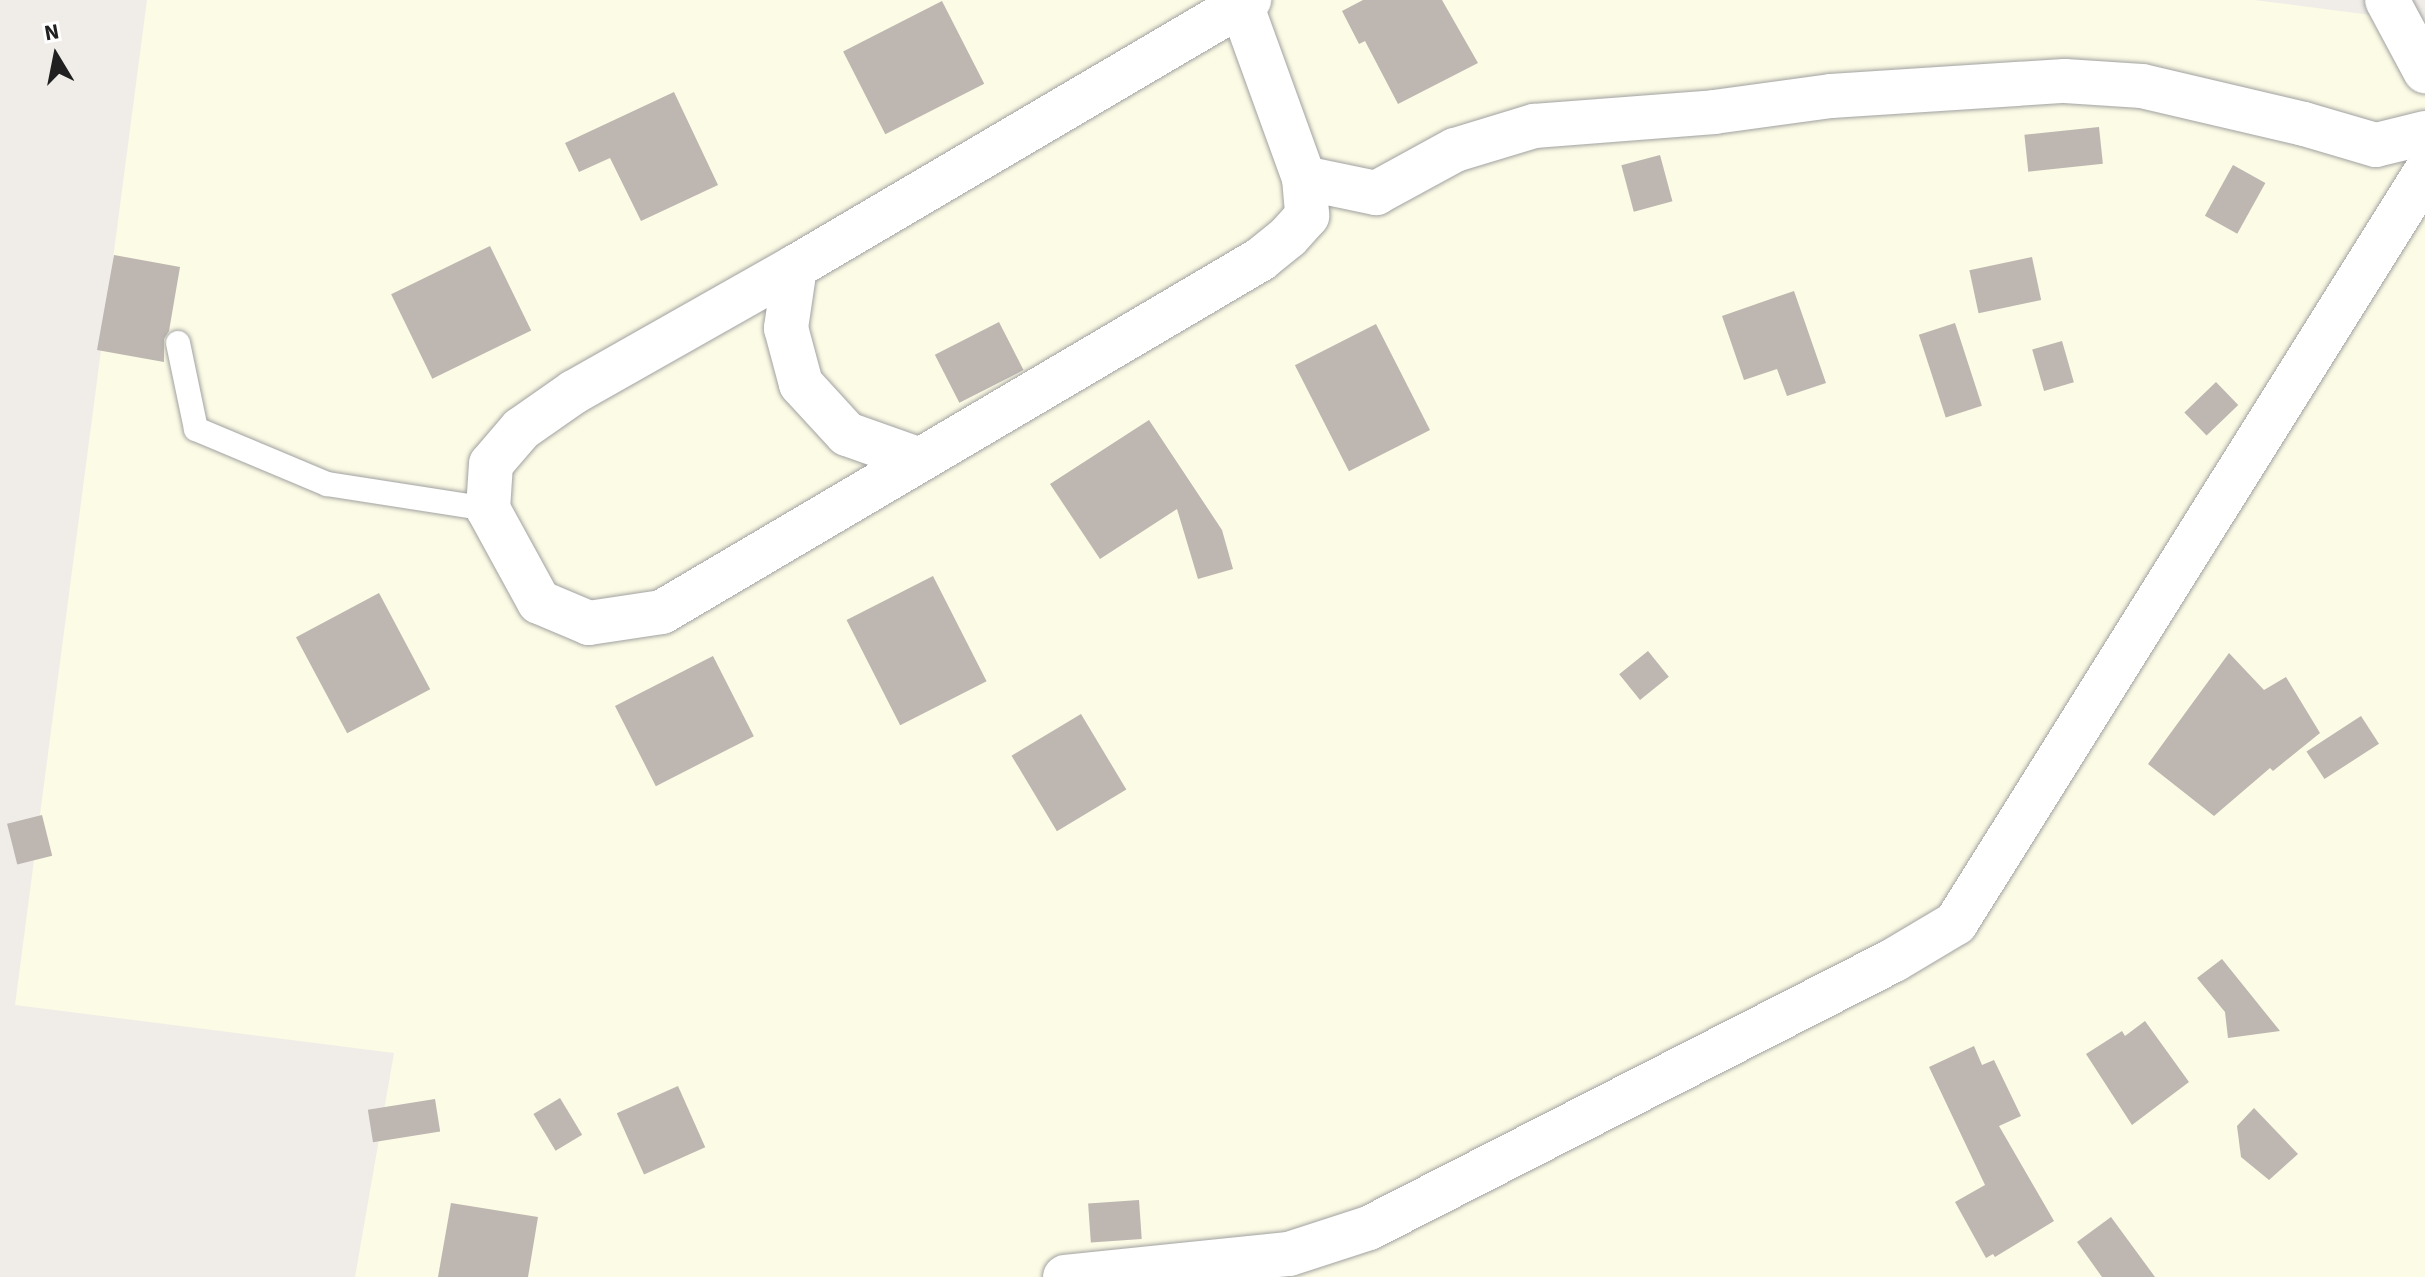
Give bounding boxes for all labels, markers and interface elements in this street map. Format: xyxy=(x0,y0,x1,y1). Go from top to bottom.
text: N xyxy=(42,15,62,49)
north arrow xyxy=(16,16,96,96)

